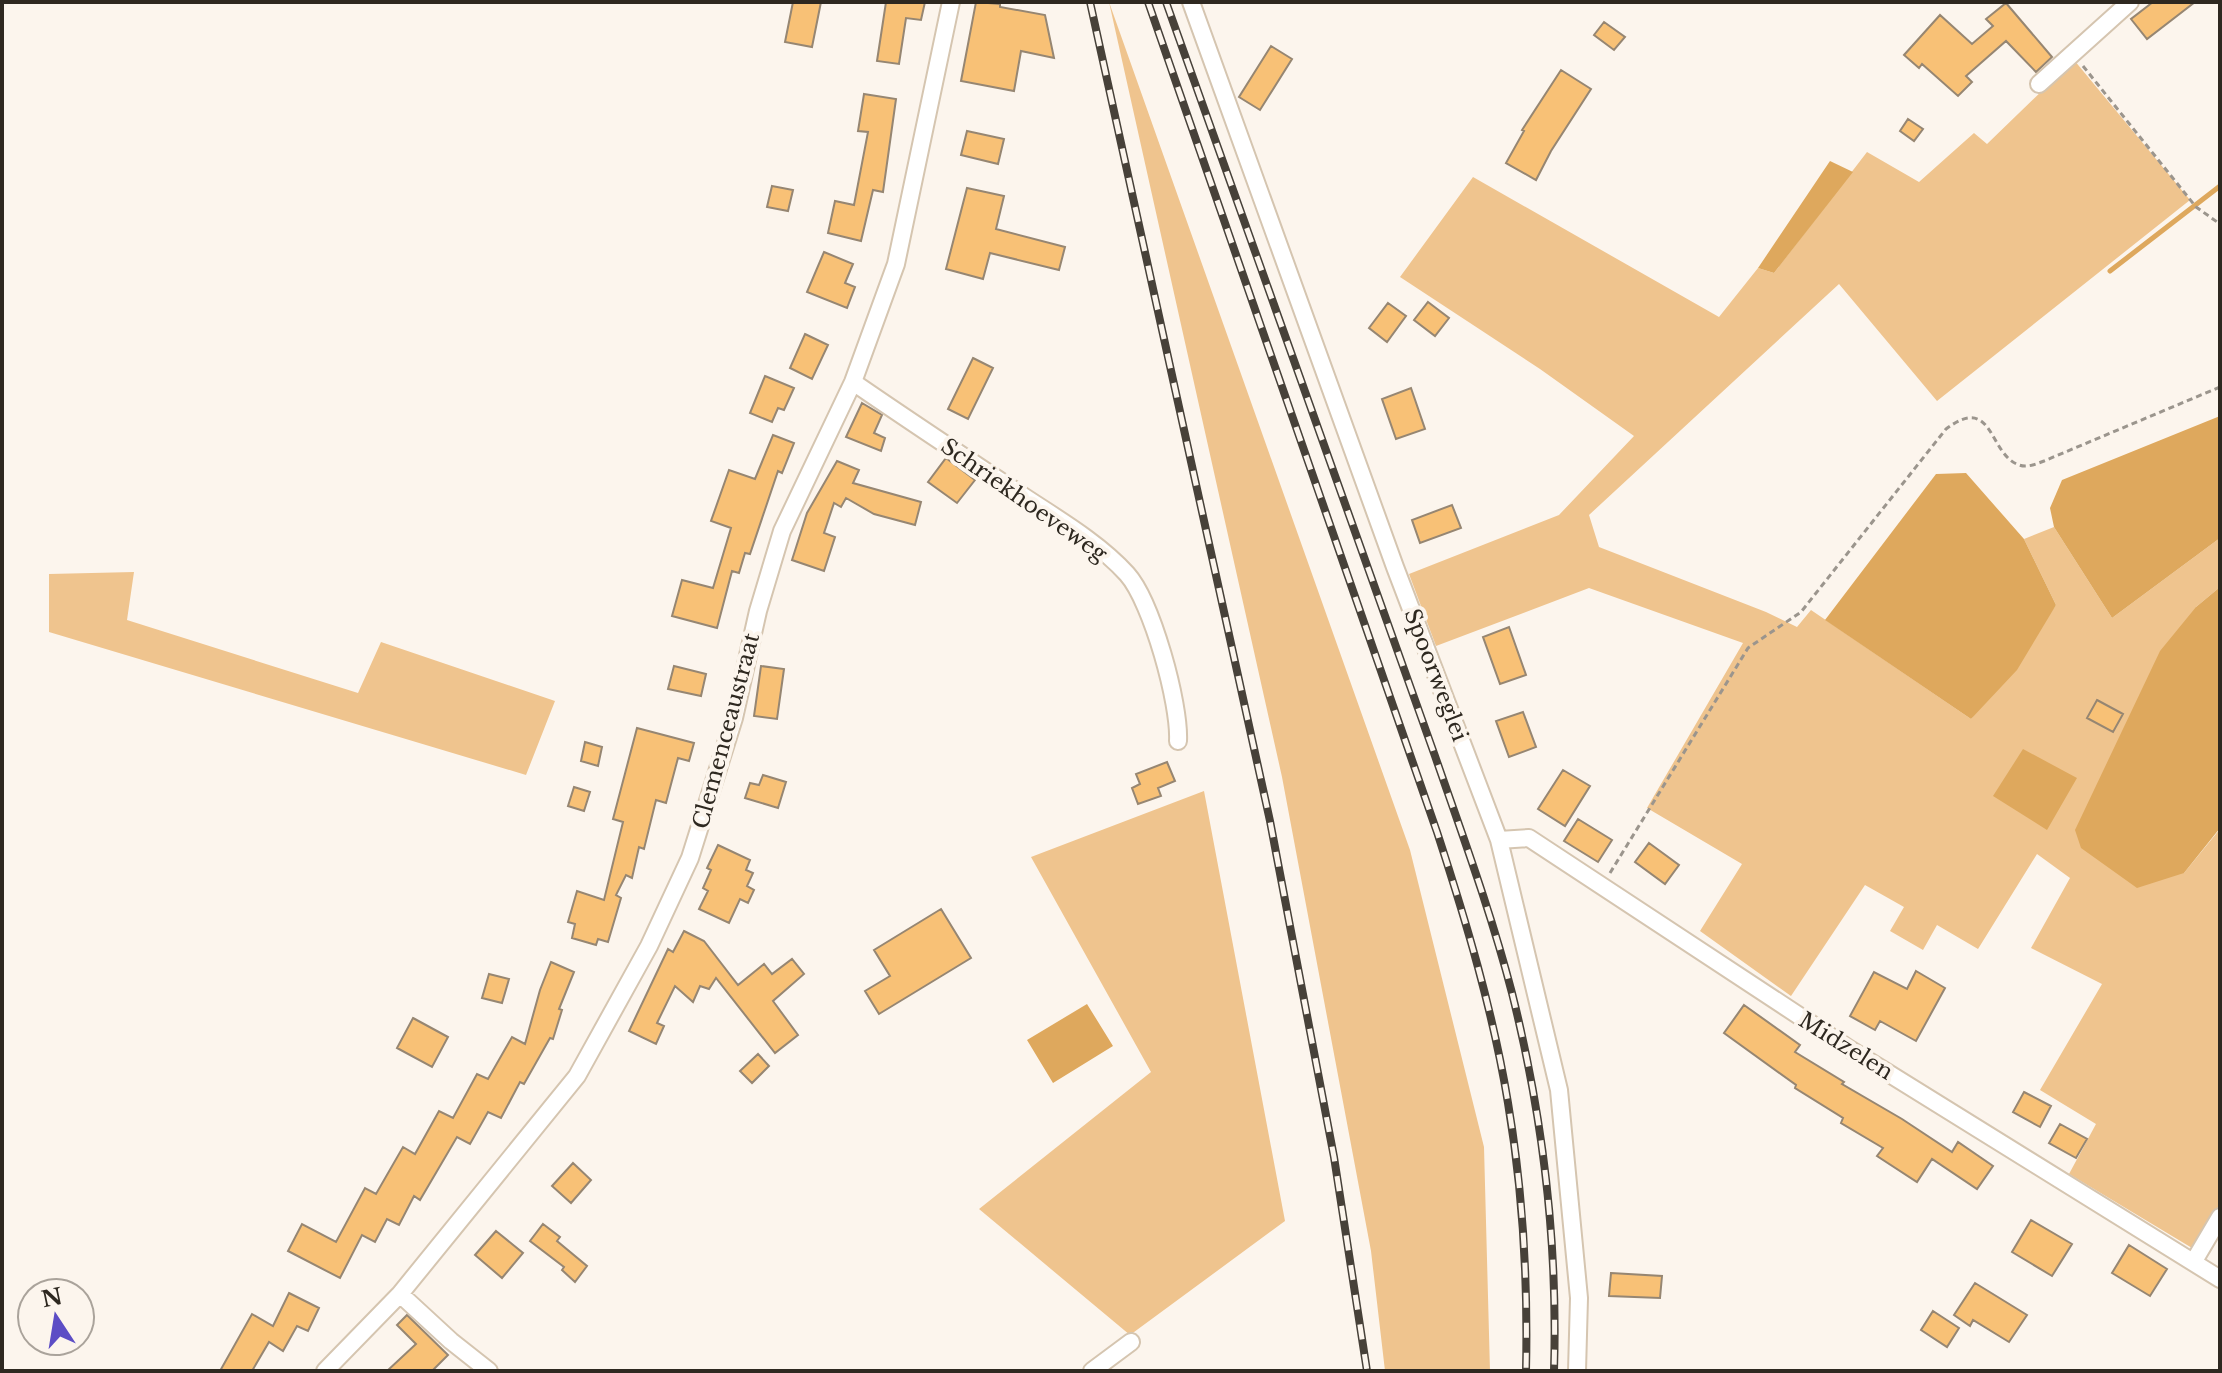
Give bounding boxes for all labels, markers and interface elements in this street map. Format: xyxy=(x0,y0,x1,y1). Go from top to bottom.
street label: Schriekhoeveweg xyxy=(936,433,1113,568)
street label: Spoorweglei xyxy=(1398,605,1474,746)
street label: Clemenceaustraat xyxy=(687,629,765,832)
street label: Midzelen xyxy=(1794,1006,1898,1086)
north arrow xyxy=(16,1277,96,1357)
text: N xyxy=(39,1283,65,1313)

